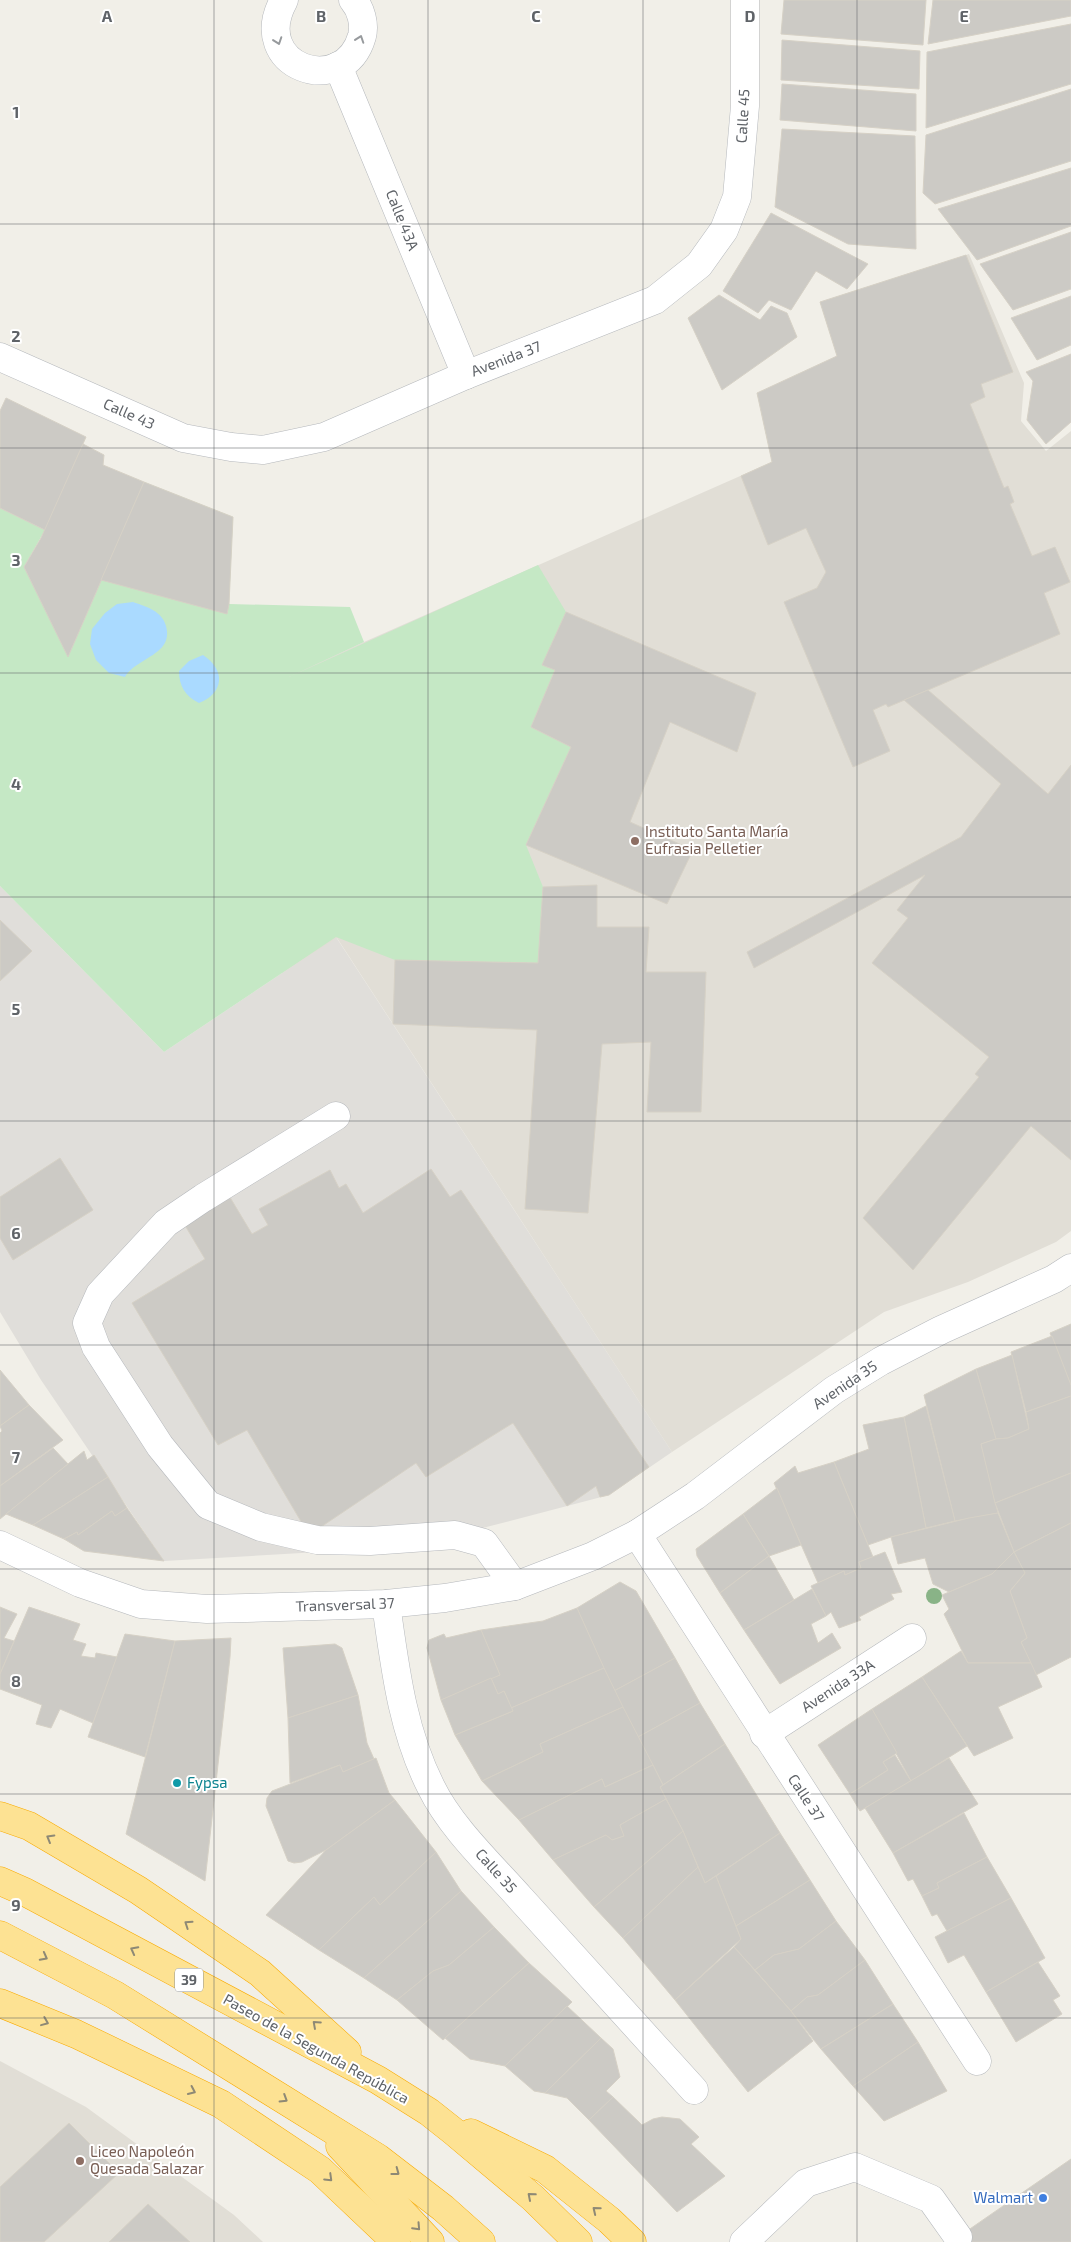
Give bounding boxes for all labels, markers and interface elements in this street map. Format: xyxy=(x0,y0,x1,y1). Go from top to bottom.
text: A xyxy=(102,6,113,25)
text: B xyxy=(316,6,326,25)
text: C xyxy=(531,6,541,25)
text: D xyxy=(745,6,756,25)
text: E xyxy=(959,6,969,25)
one-way arrow xyxy=(273,36,283,45)
one-way arrow xyxy=(354,36,364,44)
street label: Calle 45 xyxy=(732,88,752,144)
text: 1 xyxy=(13,102,19,121)
street label: Calle 43A xyxy=(383,187,424,253)
text: 2 xyxy=(11,326,21,345)
street label: Avenida 37 xyxy=(468,336,544,380)
street label: Calle 43 xyxy=(101,394,158,432)
text: 3 xyxy=(11,550,21,569)
text: 4 xyxy=(11,774,21,793)
place label: Instituto Santa María Eufrasia Pelletier xyxy=(645,822,789,857)
marker: Instituto Santa María Eufrasia Pelletier xyxy=(629,835,641,847)
text: 5 xyxy=(12,999,21,1018)
text: 6 xyxy=(11,1223,21,1242)
street label: Avenida 35 xyxy=(809,1356,880,1412)
text: 7 xyxy=(12,1447,21,1466)
street label: Transversal 37 xyxy=(295,1593,395,1615)
street label: Avenida 33A xyxy=(798,1654,878,1715)
text: 8 xyxy=(11,1671,21,1690)
street label: Calle 37 xyxy=(785,1770,829,1825)
place label: Fypsa xyxy=(187,1773,228,1791)
marker: Fypsa xyxy=(171,1777,183,1789)
one-way arrow xyxy=(46,1835,55,1845)
street label: Calle 35 xyxy=(472,1844,521,1896)
text: 9 xyxy=(11,1895,21,1914)
one-way arrow xyxy=(184,1921,193,1930)
one-way arrow xyxy=(130,1946,139,1956)
one-way arrow xyxy=(38,1951,47,1961)
road number: 39 xyxy=(175,1968,203,1992)
street label: Paseo de la Segunda República xyxy=(220,1989,413,2107)
one-way arrow xyxy=(40,2015,49,2026)
one-way arrow xyxy=(312,2020,321,2029)
one-way arrow xyxy=(187,2085,196,2095)
one-way arrow xyxy=(278,2092,287,2102)
place label: Liceo Napoleón Quesada Salazar xyxy=(90,2142,204,2178)
marker: Liceo Napoleón Quesada Salazar xyxy=(74,2155,86,2167)
one-way arrow xyxy=(390,2166,399,2175)
one-way arrow xyxy=(323,2172,332,2181)
place label: Walmart xyxy=(973,2188,1033,2206)
marker: Walmart xyxy=(1037,2192,1049,2204)
one-way arrow xyxy=(527,2193,536,2202)
one-way arrow xyxy=(593,2207,602,2215)
one-way arrow xyxy=(411,2222,420,2231)

